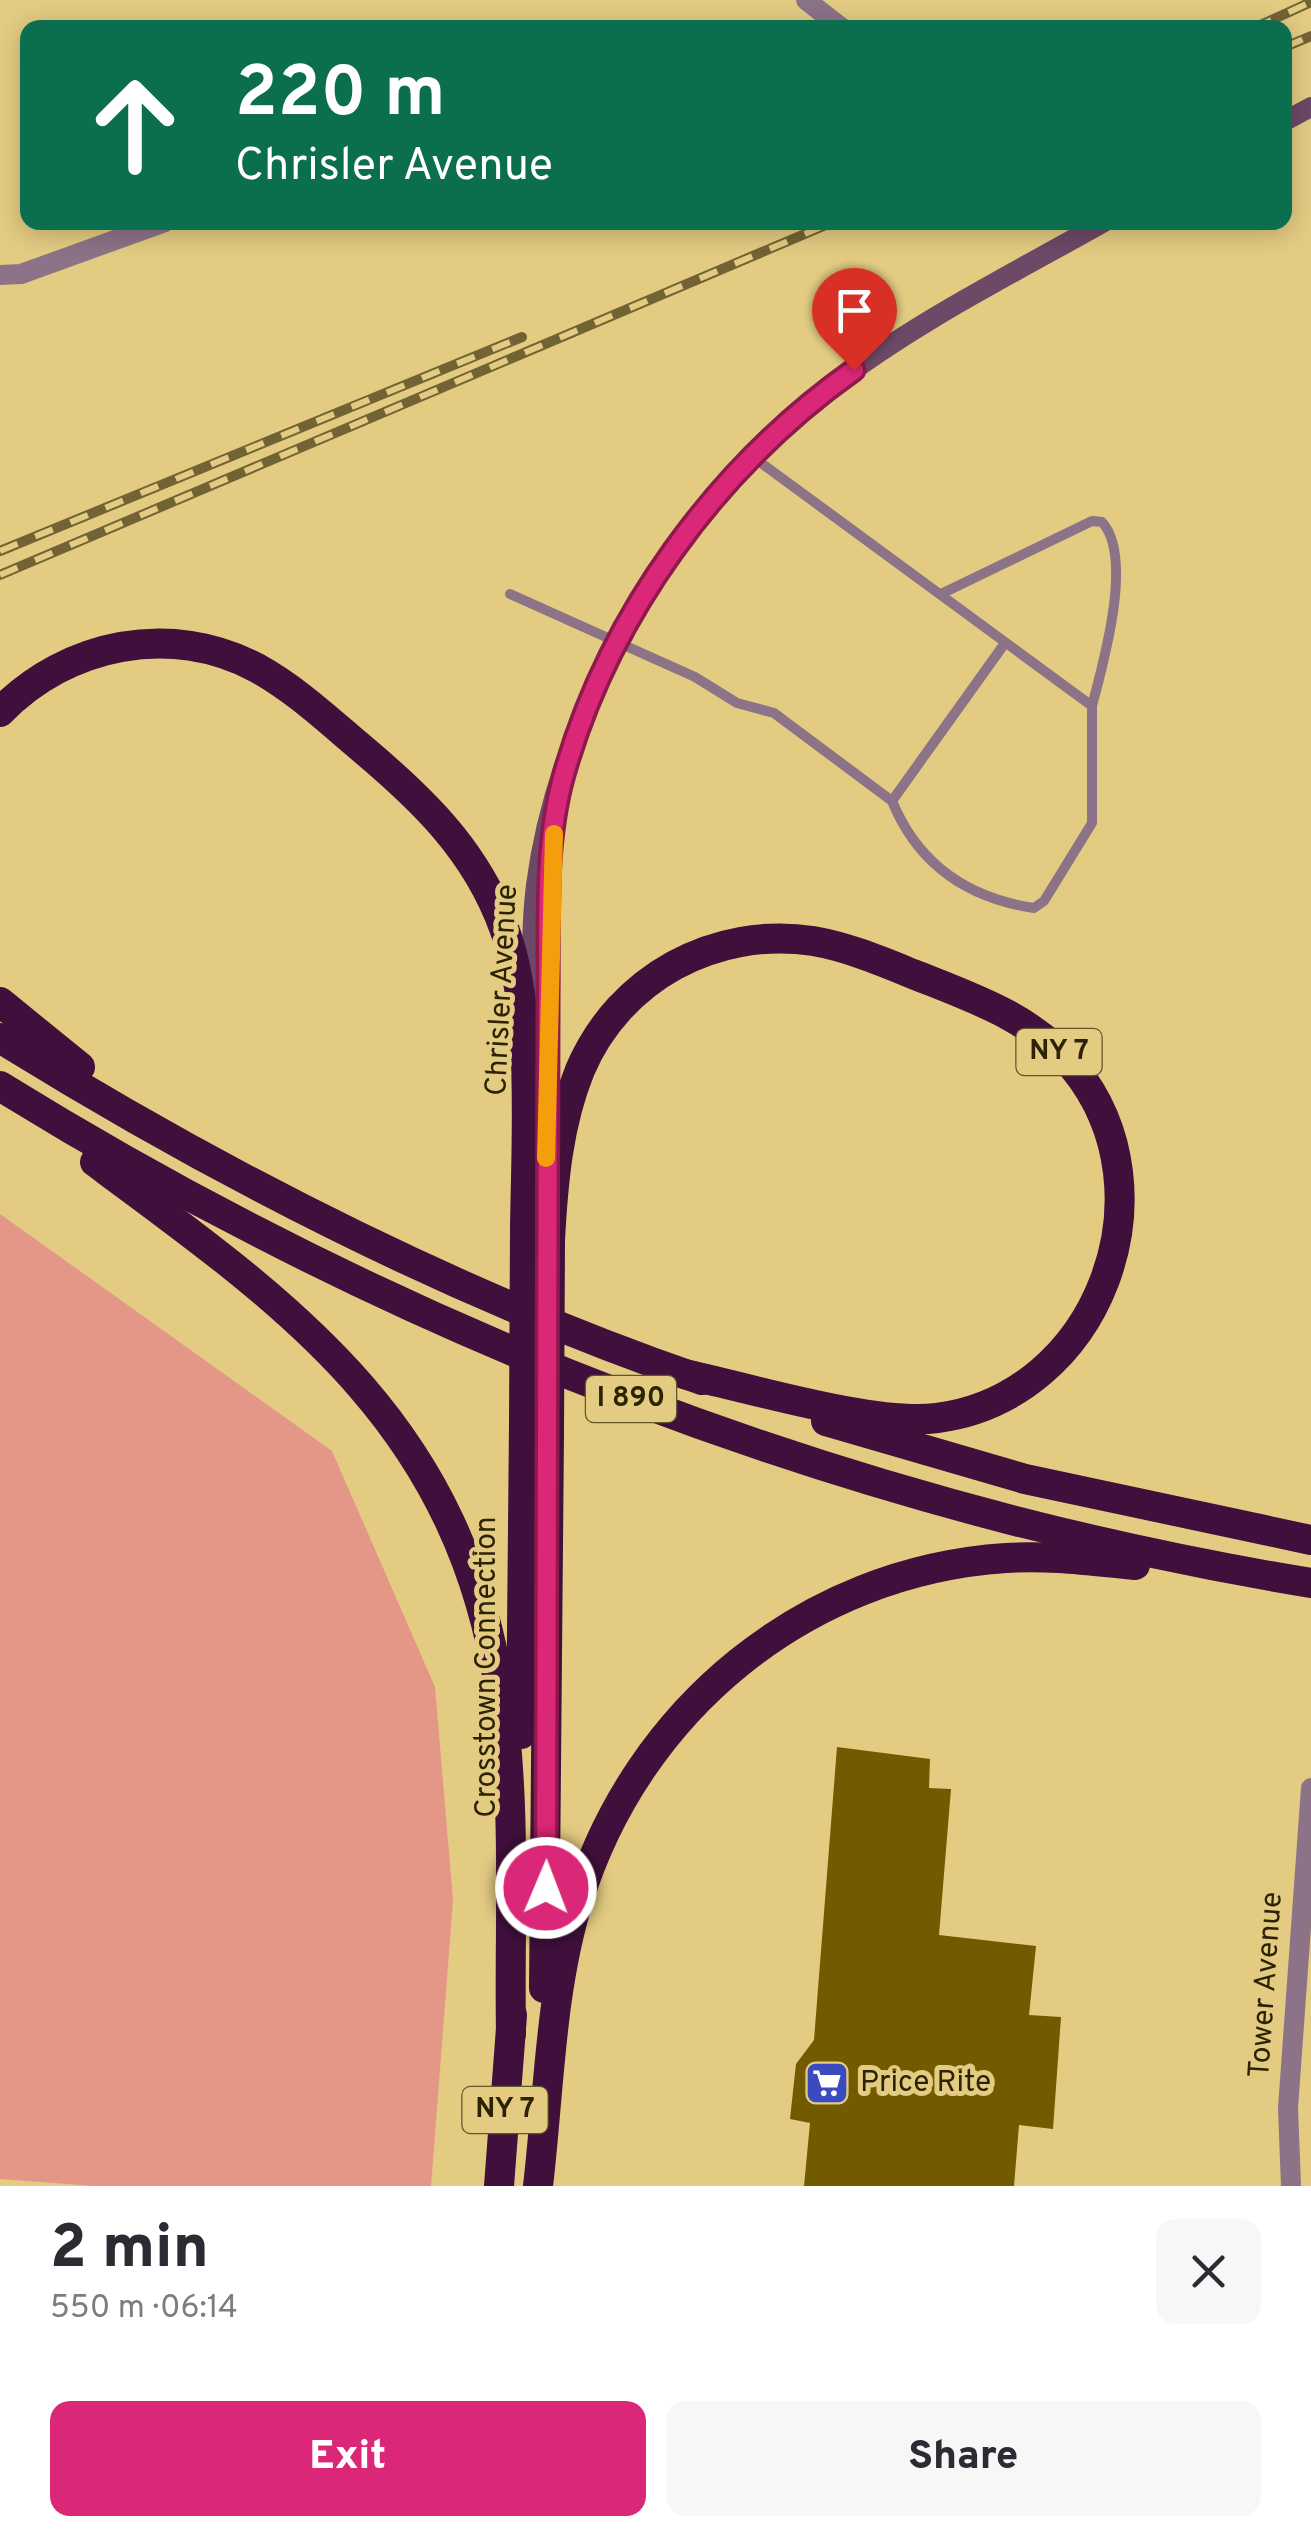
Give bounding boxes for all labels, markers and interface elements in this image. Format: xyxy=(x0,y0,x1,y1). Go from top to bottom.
text: 220 m xyxy=(235,52,445,141)
icon: ahead xyxy=(70,60,200,190)
text: Chrisler Avenue xyxy=(235,139,553,196)
pin xyxy=(812,268,897,371)
icon: arrive xyxy=(827,283,882,338)
street label: Chrisler Avenue xyxy=(479,883,527,1097)
road number: NY 7 xyxy=(1016,1029,1102,1075)
road number: I 890 xyxy=(586,1376,676,1422)
street label: Crosstown Connection xyxy=(469,1516,506,1818)
position arrow xyxy=(494,1836,598,1940)
street label: Tower Avenue xyxy=(1242,1891,1292,2079)
supermarket icon: Price Rite xyxy=(804,2060,850,2106)
place label: Price Rite xyxy=(860,2065,991,2102)
road number: NY 7 xyxy=(462,2087,548,2133)
text: 2 min xyxy=(50,2213,209,2289)
button: close xyxy=(1156,2219,1261,2324)
text: 550 m · 06:14 xyxy=(50,2289,238,2329)
button: Exit xyxy=(50,2401,646,2516)
button: Share xyxy=(666,2401,1261,2516)

